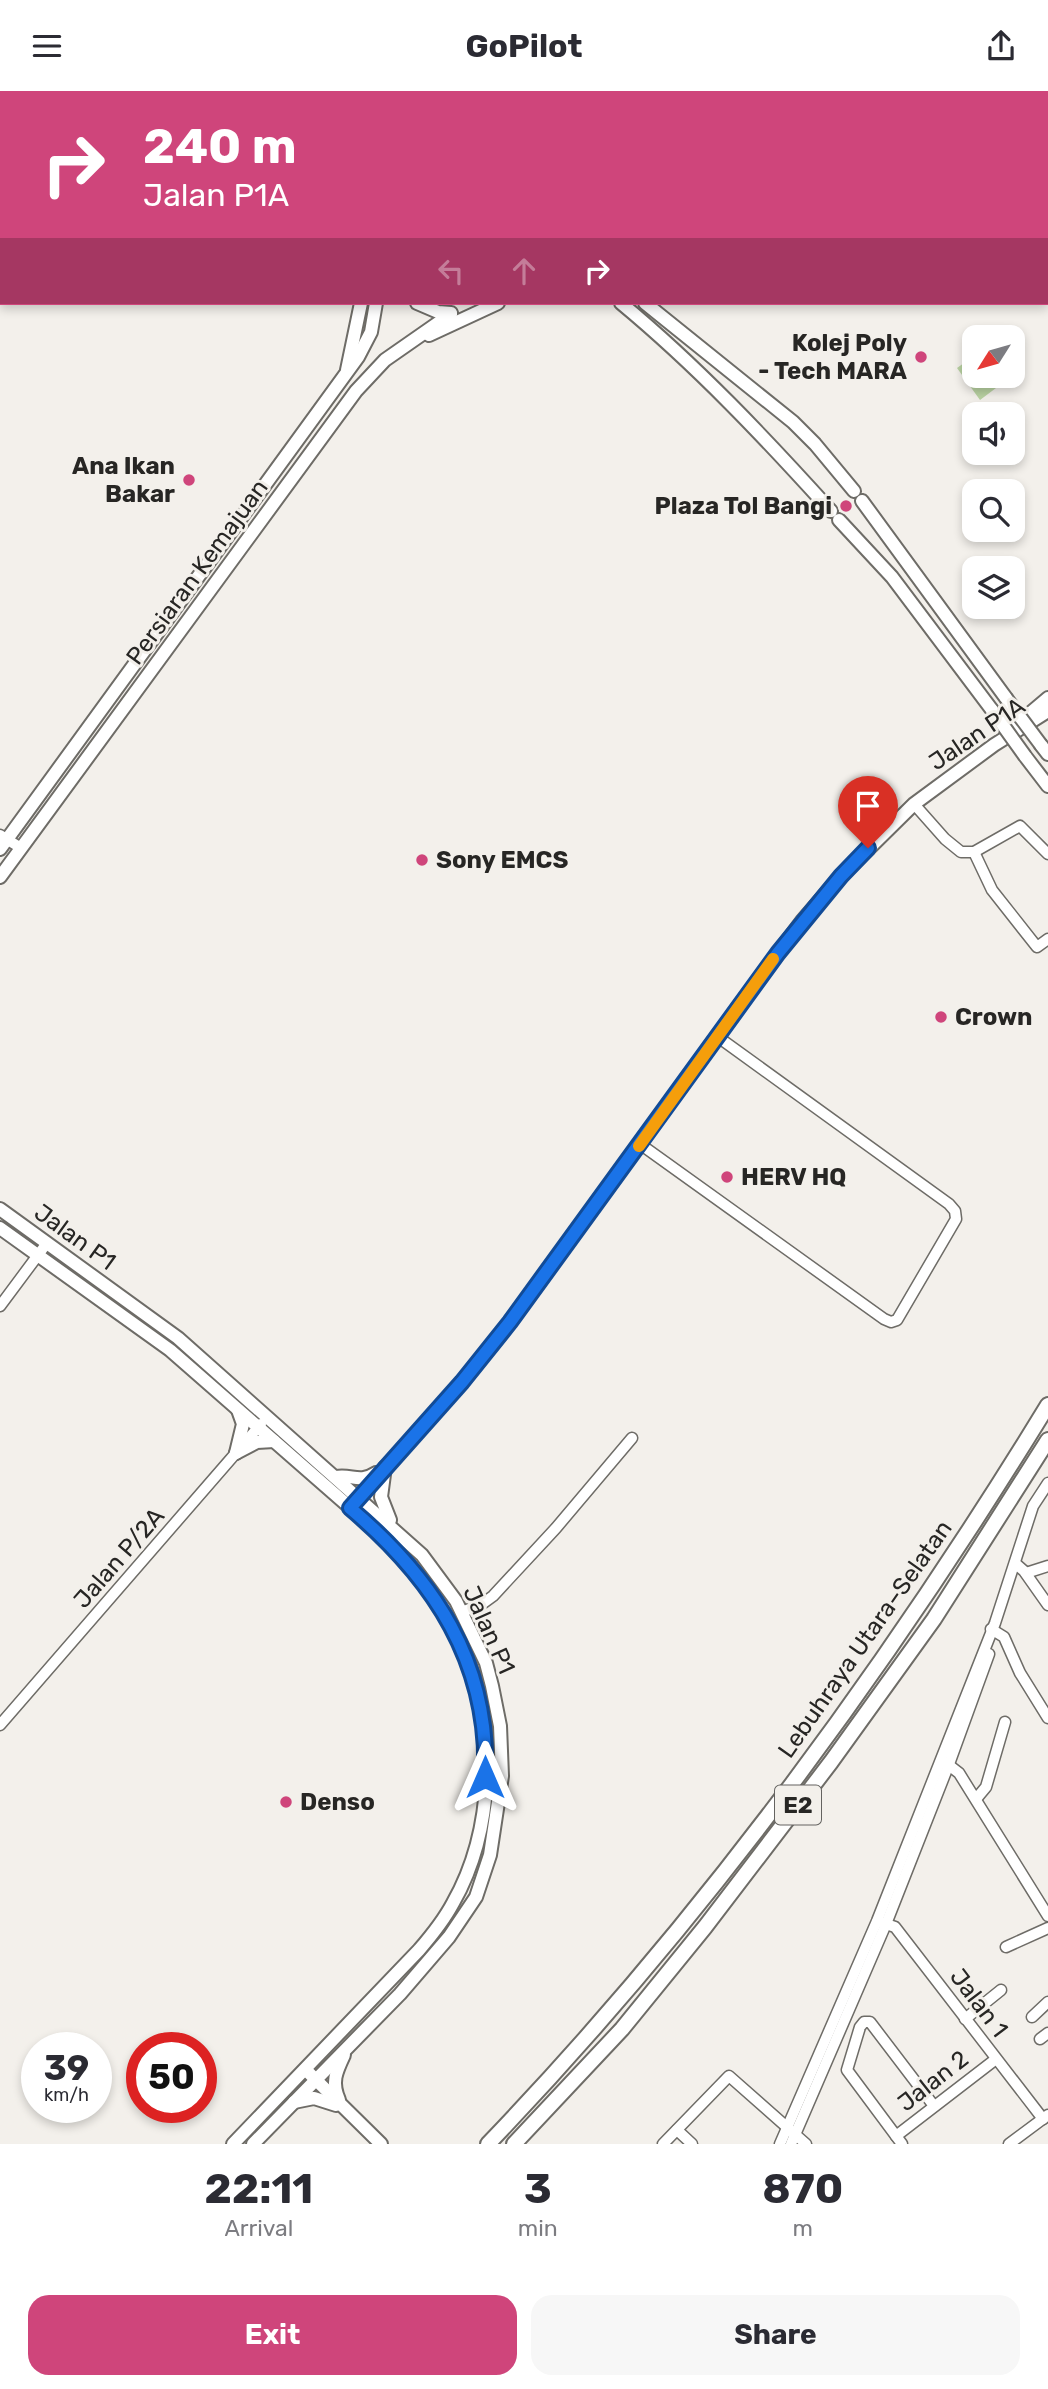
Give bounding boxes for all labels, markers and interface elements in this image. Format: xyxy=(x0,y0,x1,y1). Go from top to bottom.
icon: menu xyxy=(28,27,66,65)
text: GoPilot xyxy=(466,27,582,65)
icon: share xyxy=(982,27,1020,65)
text: 240 m xyxy=(143,117,297,175)
icon: right xyxy=(28,119,119,210)
text: Jalan P1A xyxy=(143,176,289,214)
icon: left xyxy=(432,252,470,290)
icon: ahead xyxy=(505,252,543,290)
icon: right xyxy=(578,252,616,290)
north arrow xyxy=(962,325,1026,389)
map controls xyxy=(962,325,1025,619)
place label: Kolej Poly - Tech MARA xyxy=(758,329,907,385)
marker: Kolej Poly - Tech MARA xyxy=(913,349,929,365)
button: sound xyxy=(962,402,1025,465)
place label: Ana Ikan Bakar xyxy=(72,452,175,508)
marker: Ana Ikan Bakar xyxy=(181,472,197,488)
street label: Persiaran Kemajuan xyxy=(120,474,274,670)
button: search xyxy=(962,479,1025,542)
place label: Plaza Tol Bangi xyxy=(655,492,832,520)
marker: Plaza Tol Bangi xyxy=(838,498,854,514)
button: layers xyxy=(962,556,1025,619)
street label: Jalan P1A xyxy=(924,692,1030,776)
pin xyxy=(838,776,898,848)
icon: arrive xyxy=(849,787,887,825)
place label: Sony EMCS xyxy=(436,846,568,874)
marker: Sony EMCS xyxy=(414,852,430,868)
place label: Crown xyxy=(955,1003,1032,1031)
marker: Crown xyxy=(933,1009,949,1025)
place label: HERV HQ xyxy=(741,1163,846,1191)
marker: HERV HQ xyxy=(719,1169,735,1185)
street label: Jalan P1 xyxy=(29,1198,121,1276)
street label: Jalan P/2A xyxy=(68,1502,170,1614)
street label: Lebuhraya Utara–Selatan xyxy=(772,1515,958,1763)
street label: Jalan P1 xyxy=(457,1582,521,1678)
position arrow xyxy=(448,1740,522,1814)
road number: E2 xyxy=(775,1785,821,1825)
place label: Denso xyxy=(300,1788,375,1816)
marker: Denso xyxy=(278,1794,294,1810)
street label: Jalan 1 xyxy=(944,1963,1014,2043)
speed limit sign: 50 xyxy=(126,2032,217,2123)
street label: Jalan 2 xyxy=(892,2045,974,2117)
text: 39 xyxy=(44,2047,89,2089)
text: km/h xyxy=(44,2084,89,2106)
text: 22:11 xyxy=(205,2164,313,2214)
text: 3 xyxy=(524,2164,552,2214)
text: 870 xyxy=(762,2164,843,2214)
text: Arrival xyxy=(224,2214,293,2242)
text: min xyxy=(518,2214,558,2242)
text: m xyxy=(793,2214,813,2242)
button: Exit xyxy=(28,2295,517,2375)
button: Share xyxy=(531,2295,1020,2375)

